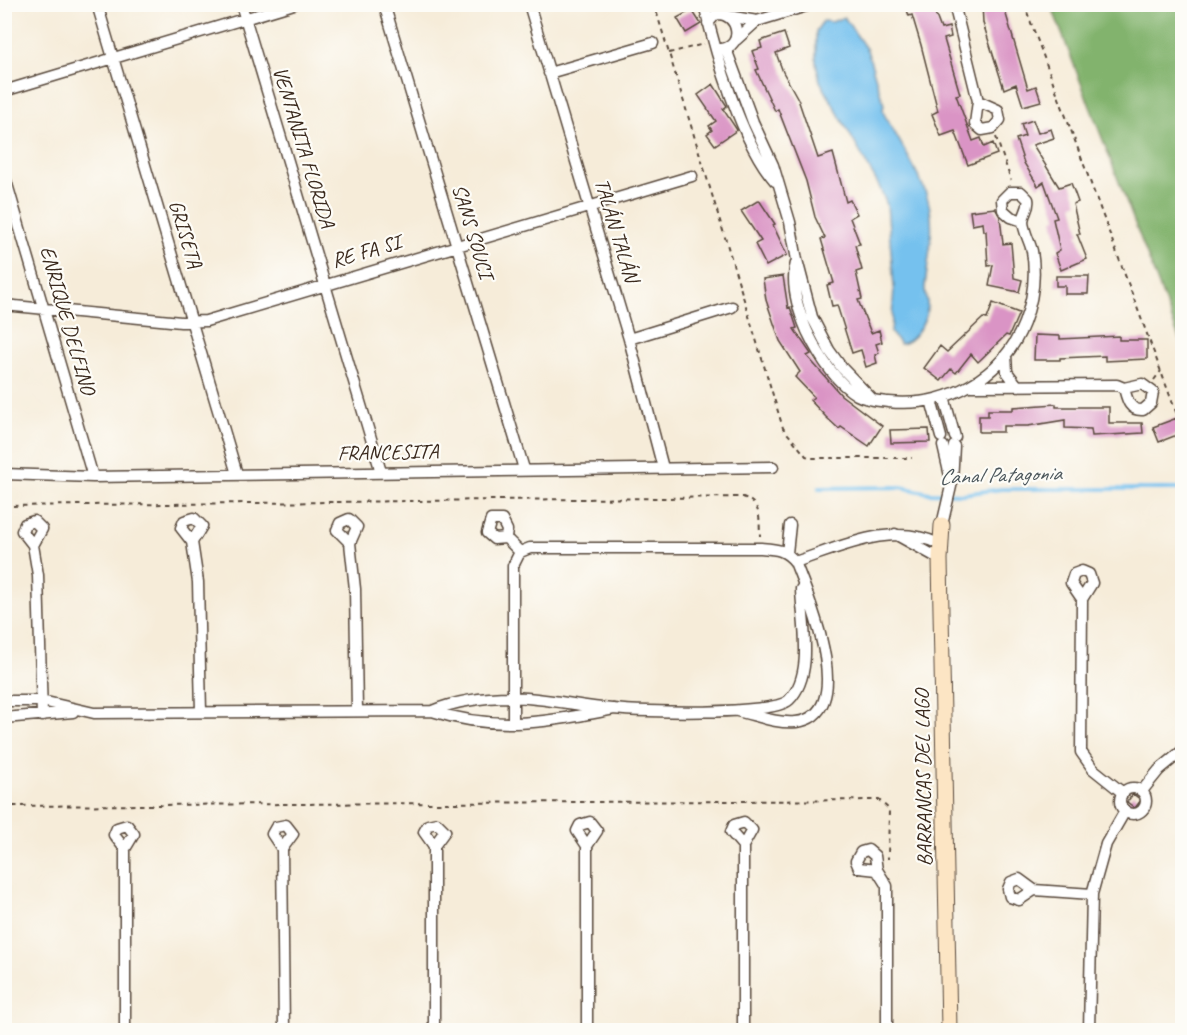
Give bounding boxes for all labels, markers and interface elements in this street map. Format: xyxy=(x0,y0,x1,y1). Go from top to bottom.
street label: VENTANITA FLORIDA xyxy=(267,63,341,232)
street label: TALÁN TALÁN xyxy=(589,175,646,288)
street label: SANS SOUCI xyxy=(446,181,501,286)
street label: GRISETA xyxy=(163,197,209,272)
street label: RE FA SI xyxy=(329,228,408,273)
street label: ENRIQUE DELFINO xyxy=(34,243,102,400)
street label: FRANCESITA xyxy=(337,438,440,466)
water label: Canal Patagonia xyxy=(938,459,1064,491)
street label: BARRANCAS DEL LAGO xyxy=(908,687,938,867)

